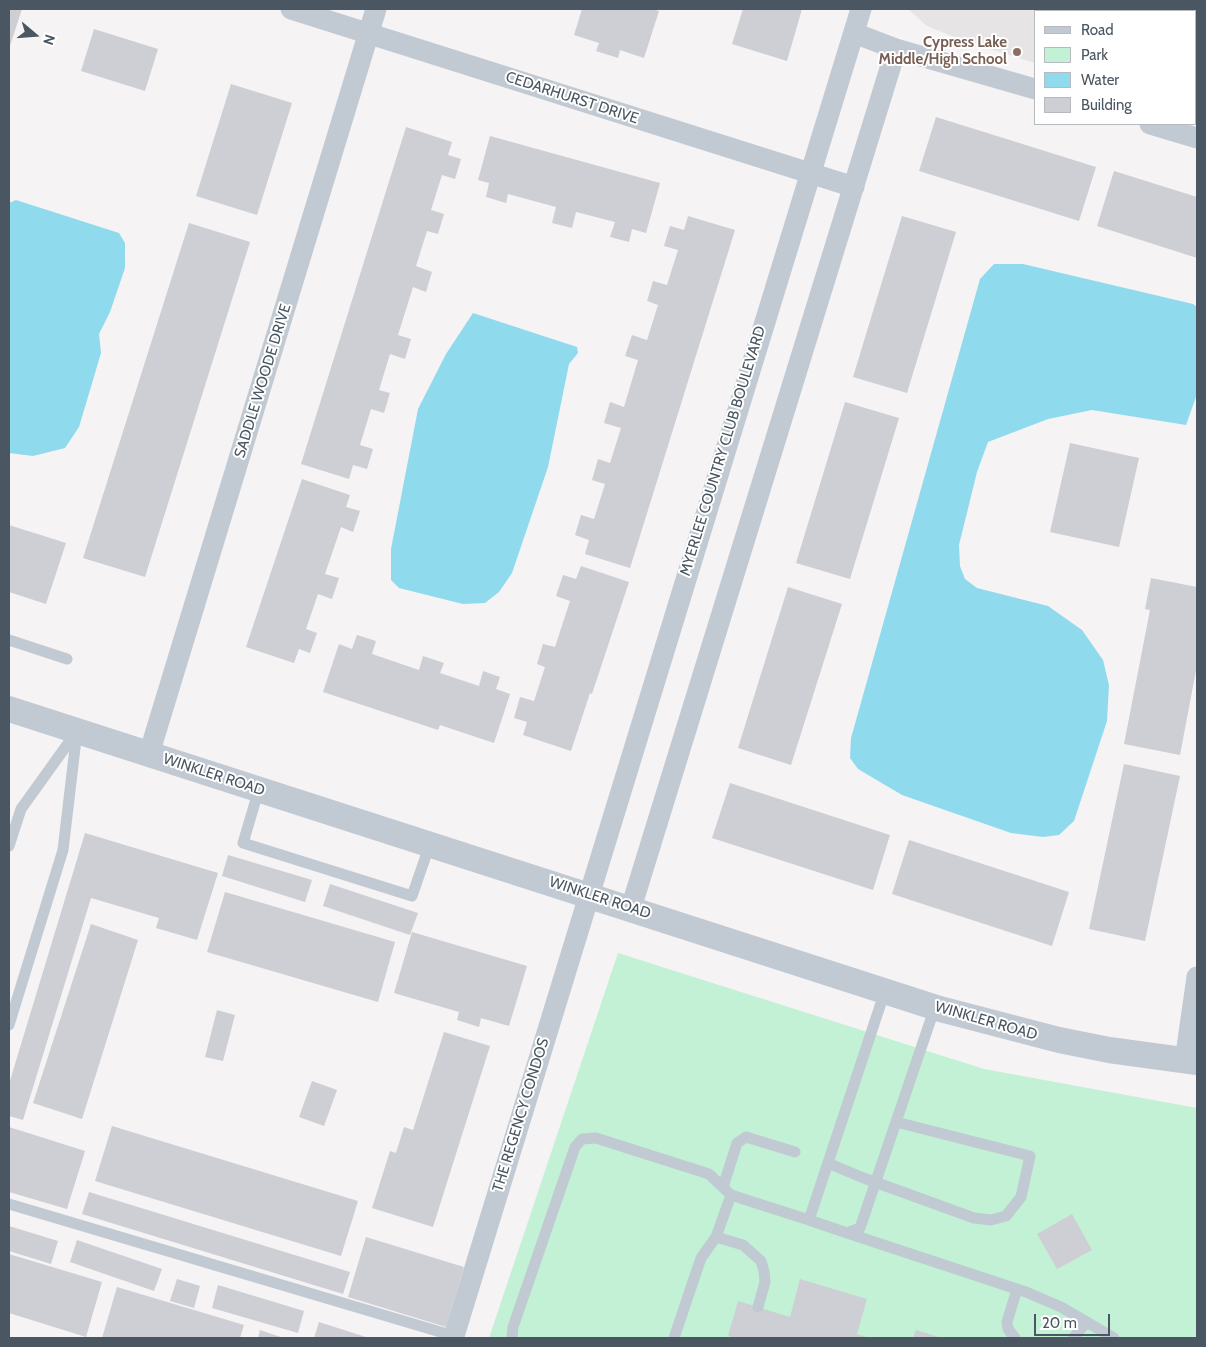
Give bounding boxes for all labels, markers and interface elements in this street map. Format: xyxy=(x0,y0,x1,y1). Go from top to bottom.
north arrow xyxy=(10,10,60,60)
legend xyxy=(1034,10,1196,125)
text: Road xyxy=(1081,21,1114,39)
text: N xyxy=(39,32,59,47)
place label: Cypress Lake Middle/High School xyxy=(879,34,1007,69)
marker: Cypress Lake Middle/High School xyxy=(1011,46,1023,58)
text: Park xyxy=(1081,46,1108,64)
street label: CEDARHURST DRIVE xyxy=(503,68,641,128)
text: Water xyxy=(1081,71,1119,89)
text: Building xyxy=(1081,96,1132,114)
street label: SADDLE WOODE DRIVE xyxy=(231,302,295,460)
street label: MYERLEE COUNTRY CLUB BOULEVARD xyxy=(676,324,770,578)
street label: WINKLER ROAD xyxy=(161,750,267,800)
street label: WINKLER ROAD xyxy=(547,873,653,923)
street label: WINKLER ROAD xyxy=(933,998,1039,1044)
street label: THE REGENCY CONDOS xyxy=(489,1036,553,1194)
scale bar xyxy=(1036,1304,1112,1336)
text: 20 m xyxy=(1042,1314,1077,1332)

